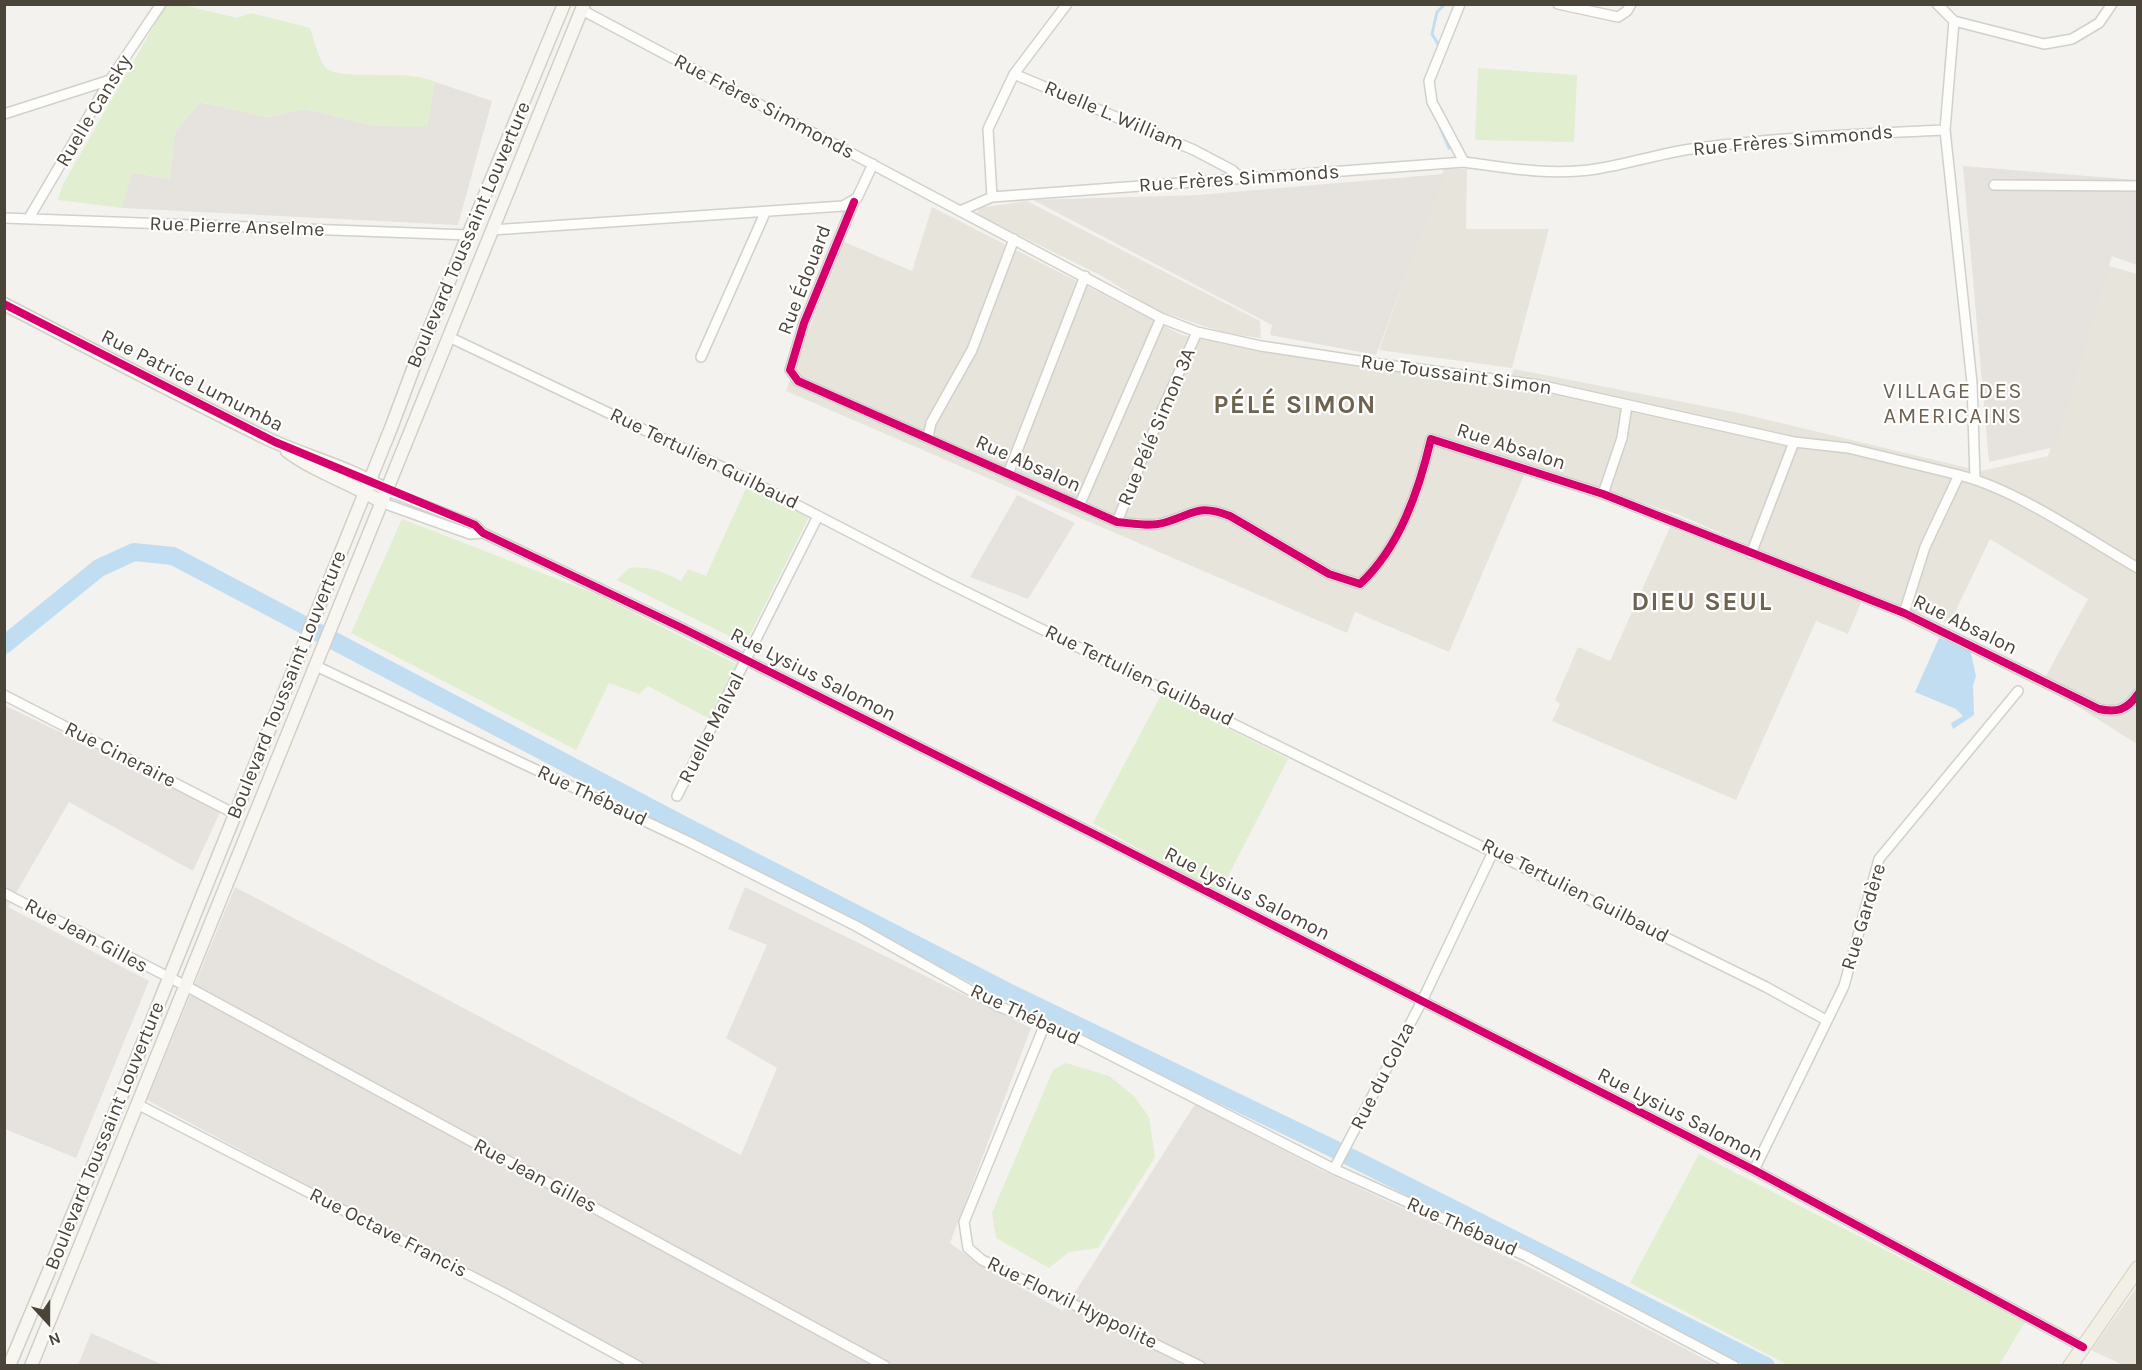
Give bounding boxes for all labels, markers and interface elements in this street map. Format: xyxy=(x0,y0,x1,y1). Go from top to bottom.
street label: Rue Frères Simmonds xyxy=(670,49,858,165)
street label: Ruelle Cansky xyxy=(51,50,137,172)
street label: Ruelle L. William xyxy=(1041,76,1187,156)
street label: Boulevard Toussaint Louverture xyxy=(402,98,536,372)
street label: Rue Frères Simmonds xyxy=(1692,120,1894,162)
street label: Rue Frères Simmonds xyxy=(1138,160,1340,198)
street label: Rue Pierre Anselme xyxy=(149,212,325,242)
street label: Rue Édouard xyxy=(773,222,837,338)
street label: Rue Patrice Lumumba xyxy=(97,325,287,437)
street label: Rue Pélé Simon 3A xyxy=(1113,344,1201,510)
street label: Rue Toussaint Simon xyxy=(1359,350,1553,400)
district label: VILLAGE DES AMERICAINS xyxy=(1883,379,2023,430)
district label: PÉLÉ SIMON xyxy=(1213,390,1377,422)
street label: Rue Tertulien Guilbaud xyxy=(606,403,802,515)
street label: Rue Absalon xyxy=(1454,418,1568,476)
street label: Rue Absalon xyxy=(972,430,1084,498)
street label: Boulevard Toussaint Louverture xyxy=(222,547,352,823)
district label: DIEU SEUL xyxy=(1631,587,1773,619)
street label: Rue Absalon xyxy=(1909,589,2021,661)
street label: Rue Tertulien Guilbaud xyxy=(1041,620,1237,732)
street label: Rue Lysius Salomon xyxy=(726,623,900,727)
street label: Ruelle Malval xyxy=(674,669,750,787)
street label: Rue Cineraire xyxy=(60,717,180,793)
street label: Rue Thébaud xyxy=(533,760,651,832)
street label: Rue Tertulien Guilbaud xyxy=(1477,833,1673,949)
street label: Rue Lysius Salomon xyxy=(1160,842,1334,946)
street label: Rue Gardère xyxy=(1836,861,1892,973)
street label: Rue Jean Gilles xyxy=(20,893,152,979)
street label: Rue Thébaud xyxy=(966,979,1084,1051)
street label: Boulevard Toussaint Louverture xyxy=(40,998,170,1274)
street label: Rue du Colza xyxy=(1346,1018,1420,1134)
street label: Rue Lysius Salomon xyxy=(1593,1063,1767,1167)
street label: Rue Jean Gilles xyxy=(469,1133,601,1219)
street label: Rue Octave Francis xyxy=(305,1183,471,1283)
street label: Rue Thébaud xyxy=(1403,1192,1521,1262)
street label: Rue Florvil Hyppolite xyxy=(983,1251,1161,1355)
north arrow xyxy=(18,1292,78,1352)
text: N xyxy=(46,1328,63,1350)

